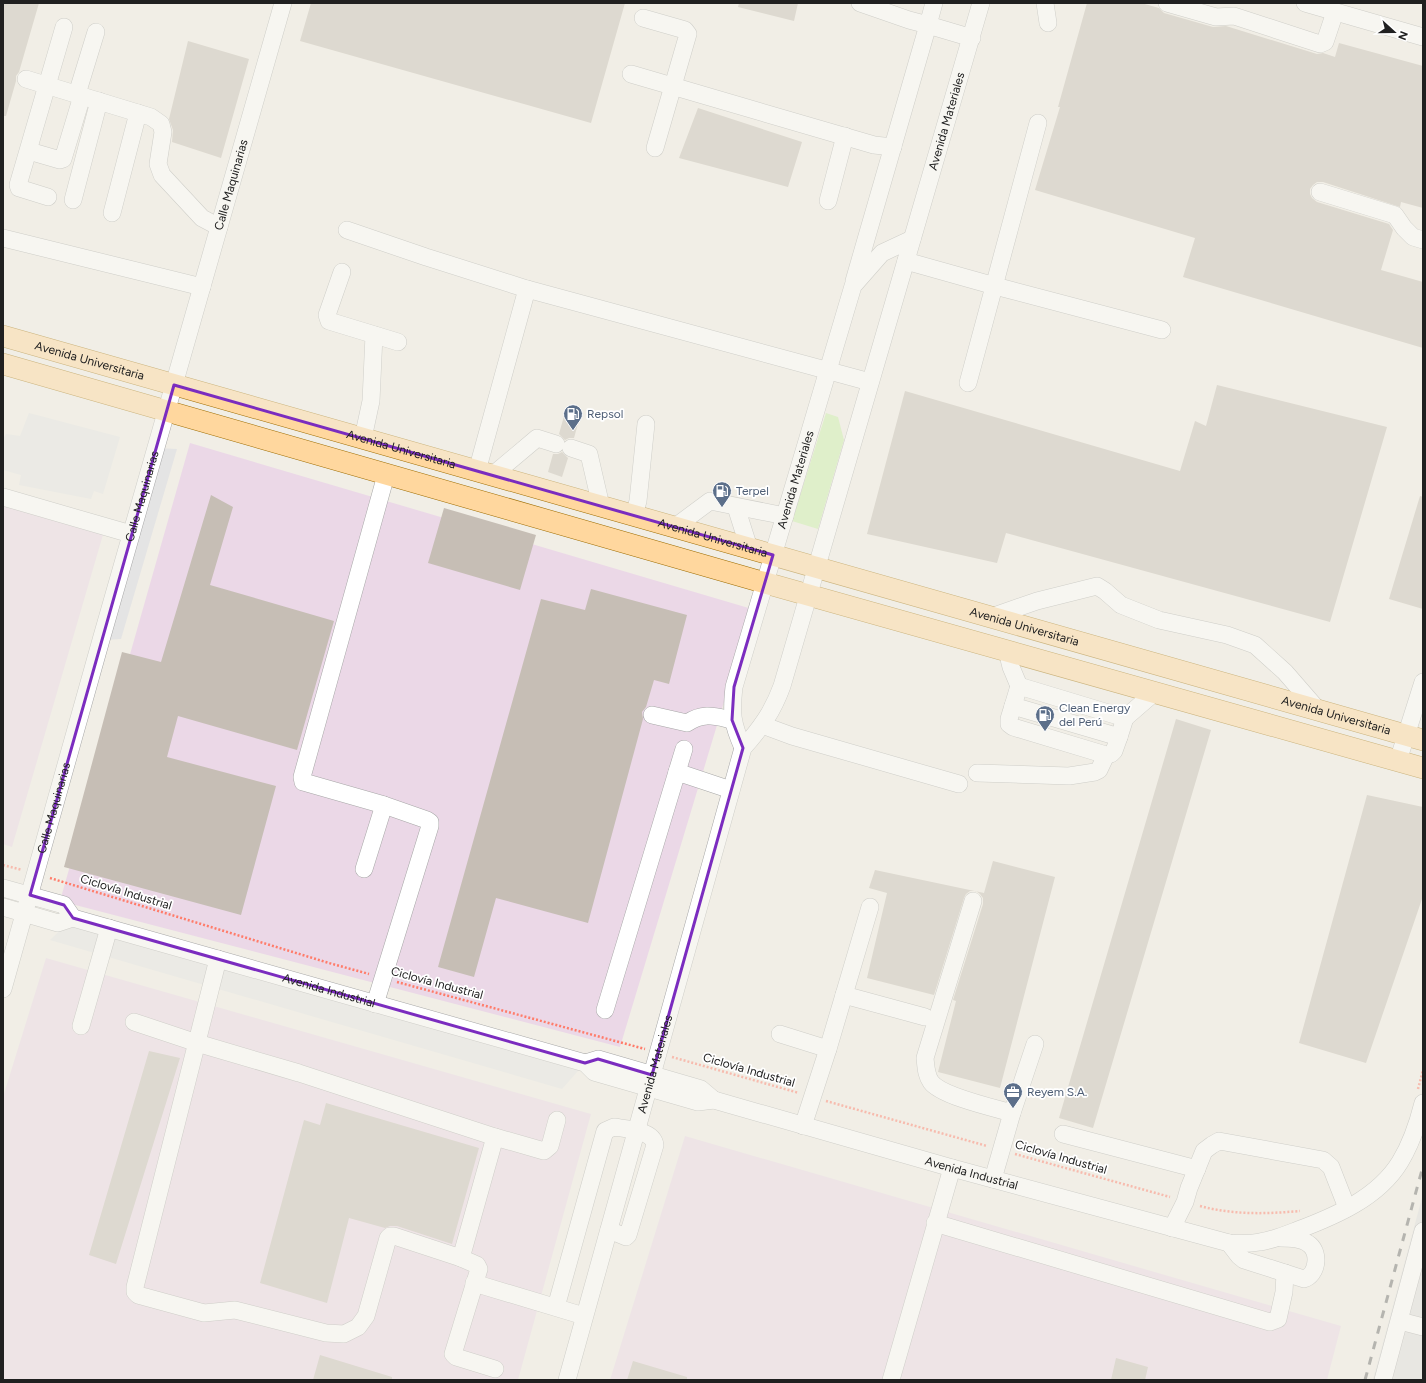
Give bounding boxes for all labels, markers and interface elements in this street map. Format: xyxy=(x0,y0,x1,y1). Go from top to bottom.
north arrow xyxy=(1374,12,1414,52)
text: N xyxy=(1395,29,1410,42)
street label: Avenida Materiales xyxy=(926,70,968,172)
street label: Calle Maquinarias xyxy=(211,137,251,232)
street label: Avenida Universitaria xyxy=(33,338,146,383)
fuel station icon: Repsol xyxy=(562,403,584,431)
place label: Repsol xyxy=(587,407,623,421)
street label: Avenida Universitaria xyxy=(345,427,457,471)
street label: Avenida Materiales xyxy=(774,429,817,530)
street label: Calle Maquinarias xyxy=(122,449,162,543)
fuel station icon: Terpel xyxy=(711,480,733,508)
place label: Terpel xyxy=(736,484,769,498)
street label: Avenida Universitaria xyxy=(657,516,769,560)
street label: Avenida Universitaria xyxy=(968,604,1081,649)
street label: Avenida Universitaria xyxy=(1280,693,1392,737)
place label: Clean Energy del Perú xyxy=(1059,701,1131,729)
fuel station icon: Clean Energy del Perú xyxy=(1034,704,1056,732)
street label: Calle Maquinarias xyxy=(34,761,73,855)
street label: Ciclovía Industrial xyxy=(79,871,173,913)
street label: Ciclovía Industrial xyxy=(389,964,485,1002)
street label: Avenida Industrial xyxy=(281,971,377,1010)
street label: Avenida Materiales xyxy=(635,1013,675,1115)
street label: Ciclovía Industrial xyxy=(701,1050,797,1090)
office icon: Reyem S.A. xyxy=(1002,1081,1024,1109)
place label: Reyem S.A. xyxy=(1027,1085,1087,1099)
street label: Ciclovía Industrial xyxy=(1013,1137,1109,1177)
street label: Avenida Industrial xyxy=(923,1154,1020,1193)

